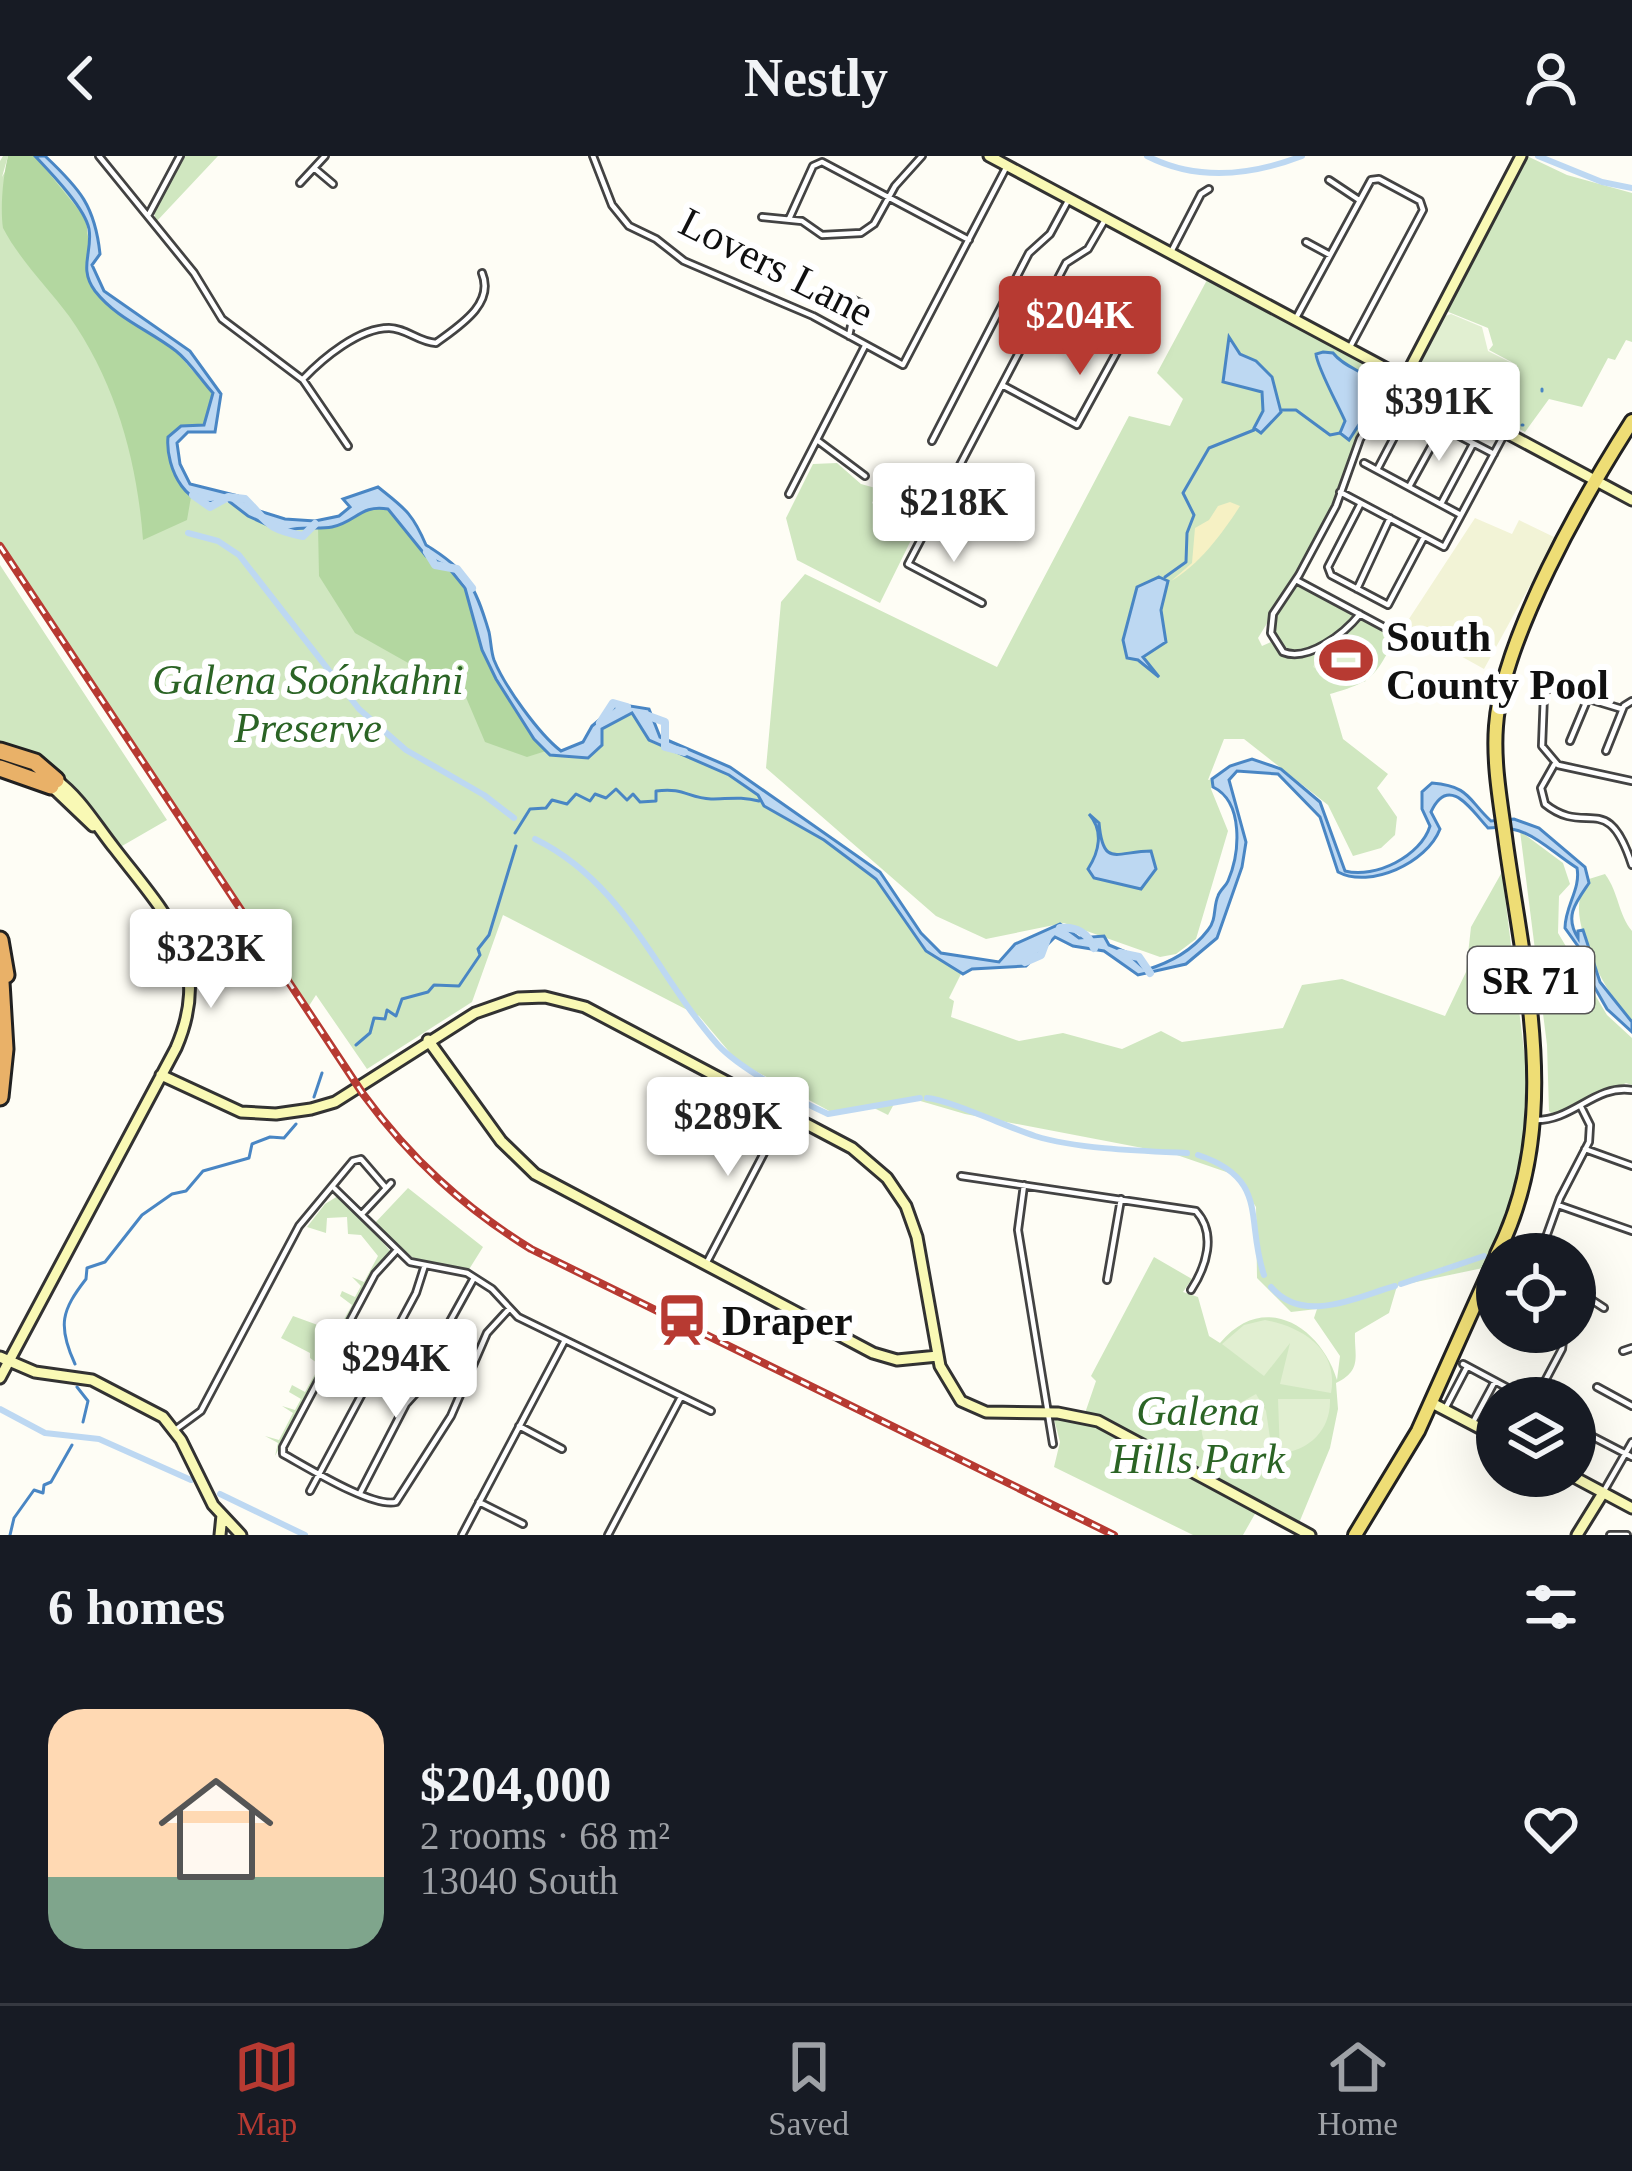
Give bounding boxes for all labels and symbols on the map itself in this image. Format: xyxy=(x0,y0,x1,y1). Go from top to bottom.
street label: Lovers Lane xyxy=(672,198,881,335)
pin: $204K xyxy=(996,276,1164,378)
pin: $391K xyxy=(1355,362,1523,464)
pin: $218K xyxy=(870,463,1038,565)
place label: South County Pool xyxy=(1386,614,1609,708)
sports icon: South County Pool xyxy=(1317,631,1375,689)
park label: Galena Soónkahni Preserve xyxy=(152,657,464,751)
pin: $323K xyxy=(127,909,295,1011)
road number: SR 71 xyxy=(1468,947,1594,1013)
pin: $289K xyxy=(644,1077,812,1179)
station icon: Draper xyxy=(653,1291,711,1349)
place label: Draper xyxy=(722,1298,853,1344)
pin: $294K xyxy=(312,1319,480,1421)
park label: Galena Hills Park xyxy=(1110,1388,1286,1482)

